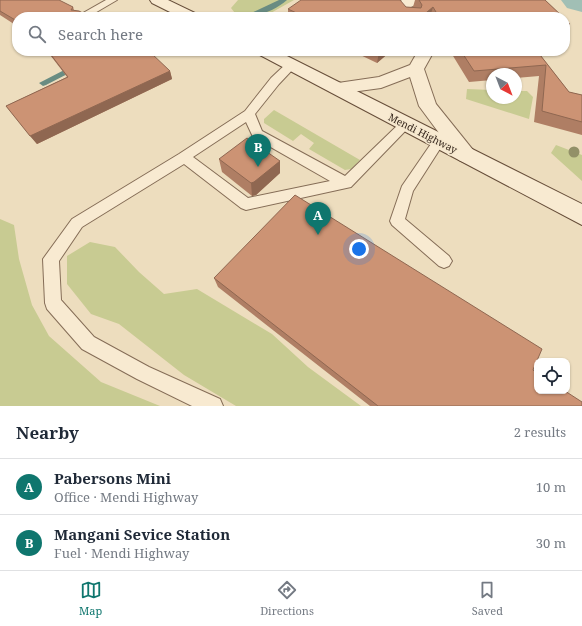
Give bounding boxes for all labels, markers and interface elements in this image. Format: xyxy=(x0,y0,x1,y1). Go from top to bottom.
search box xyxy=(12,12,570,56)
icon: search xyxy=(26,23,48,45)
text: Search here xyxy=(58,24,143,44)
north arrow xyxy=(486,68,522,104)
street label: Mendi Highway xyxy=(386,110,460,157)
pin: B xyxy=(245,134,271,167)
pin: A xyxy=(305,202,331,235)
your location xyxy=(349,239,369,259)
map controls xyxy=(534,358,570,394)
button: locate xyxy=(534,358,570,394)
text: Nearby xyxy=(16,421,79,444)
text: 2 results xyxy=(514,423,566,441)
text: Pabersons Mini xyxy=(54,468,171,488)
text: A xyxy=(24,478,34,496)
text: 10 m xyxy=(536,478,566,496)
text: Office · Mendi Highway xyxy=(54,488,198,506)
text: Mangani Sevice Station xyxy=(54,524,230,544)
text: B xyxy=(25,534,33,552)
text: 30 m xyxy=(536,534,566,552)
text: Fuel · Mendi Highway xyxy=(54,544,189,562)
tab: Map xyxy=(79,579,102,618)
tab: Directions xyxy=(260,579,314,618)
tab: Saved xyxy=(472,579,503,618)

